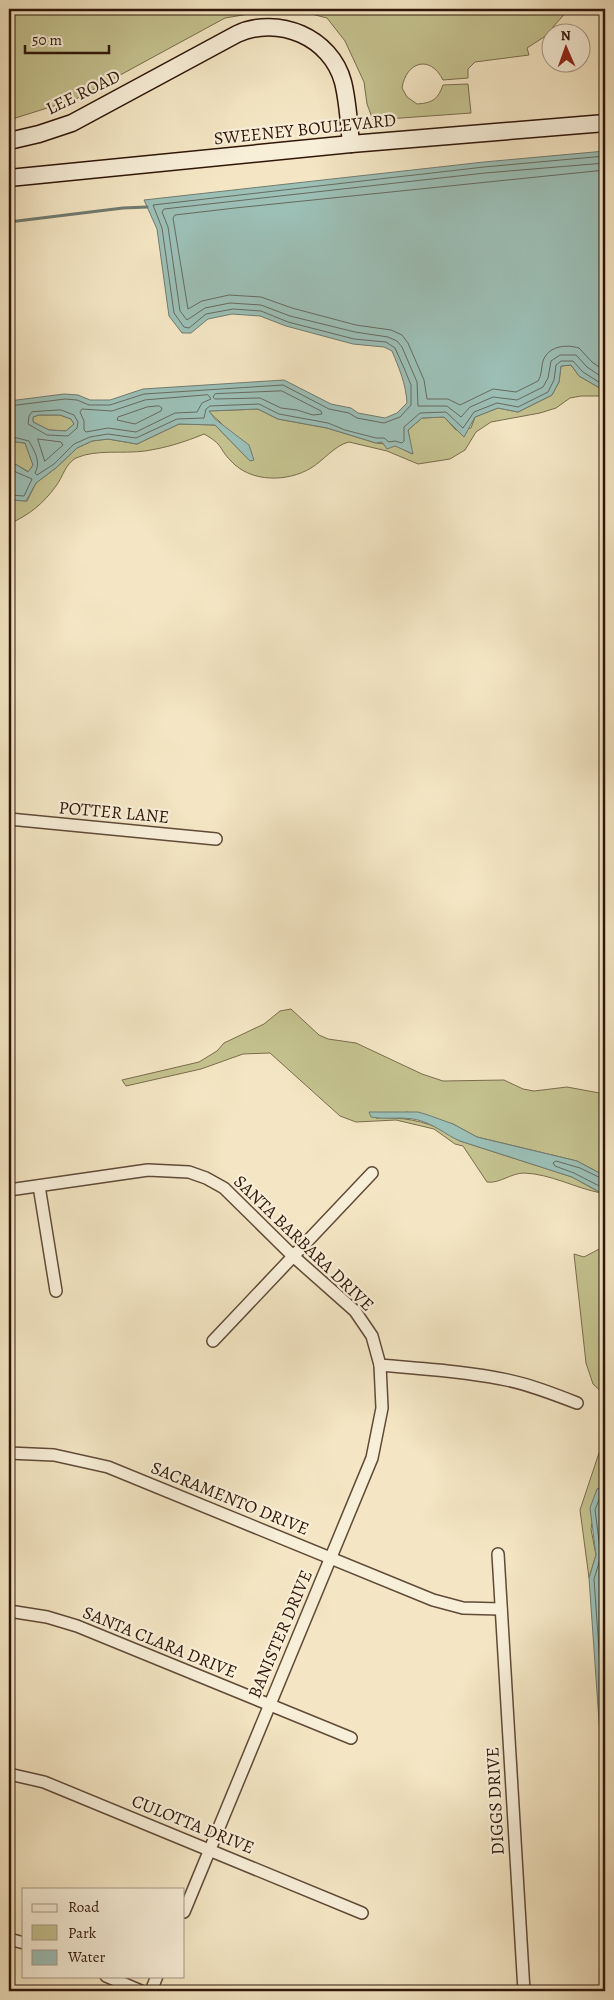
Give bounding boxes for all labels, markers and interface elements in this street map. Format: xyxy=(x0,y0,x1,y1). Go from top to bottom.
scale bar xyxy=(25,22,109,54)
north arrow xyxy=(542,22,592,72)
text: N xyxy=(560,26,571,45)
text: 50 m xyxy=(32,30,62,50)
street label: LEE ROAD xyxy=(42,64,124,120)
street label: SWEENEY BOULEVARD xyxy=(213,107,397,151)
street label: POTTER LANE xyxy=(58,795,170,829)
street label: SANTA BARBARA DRIVE xyxy=(229,1170,379,1316)
street label: SACRAMENTO DRIVE xyxy=(147,1455,313,1541)
street label: BANISTER DRIVE xyxy=(242,1566,318,1702)
street label: SANTA CLARA DRIVE xyxy=(79,1600,241,1684)
street label: DIGGS DRIVE xyxy=(480,1746,510,1856)
street label: CULOTTA DRIVE xyxy=(128,1789,258,1859)
legend xyxy=(22,1888,185,1978)
text: Road xyxy=(68,1897,100,1917)
text: Park xyxy=(68,1923,97,1943)
text: Water xyxy=(67,1947,105,1967)

